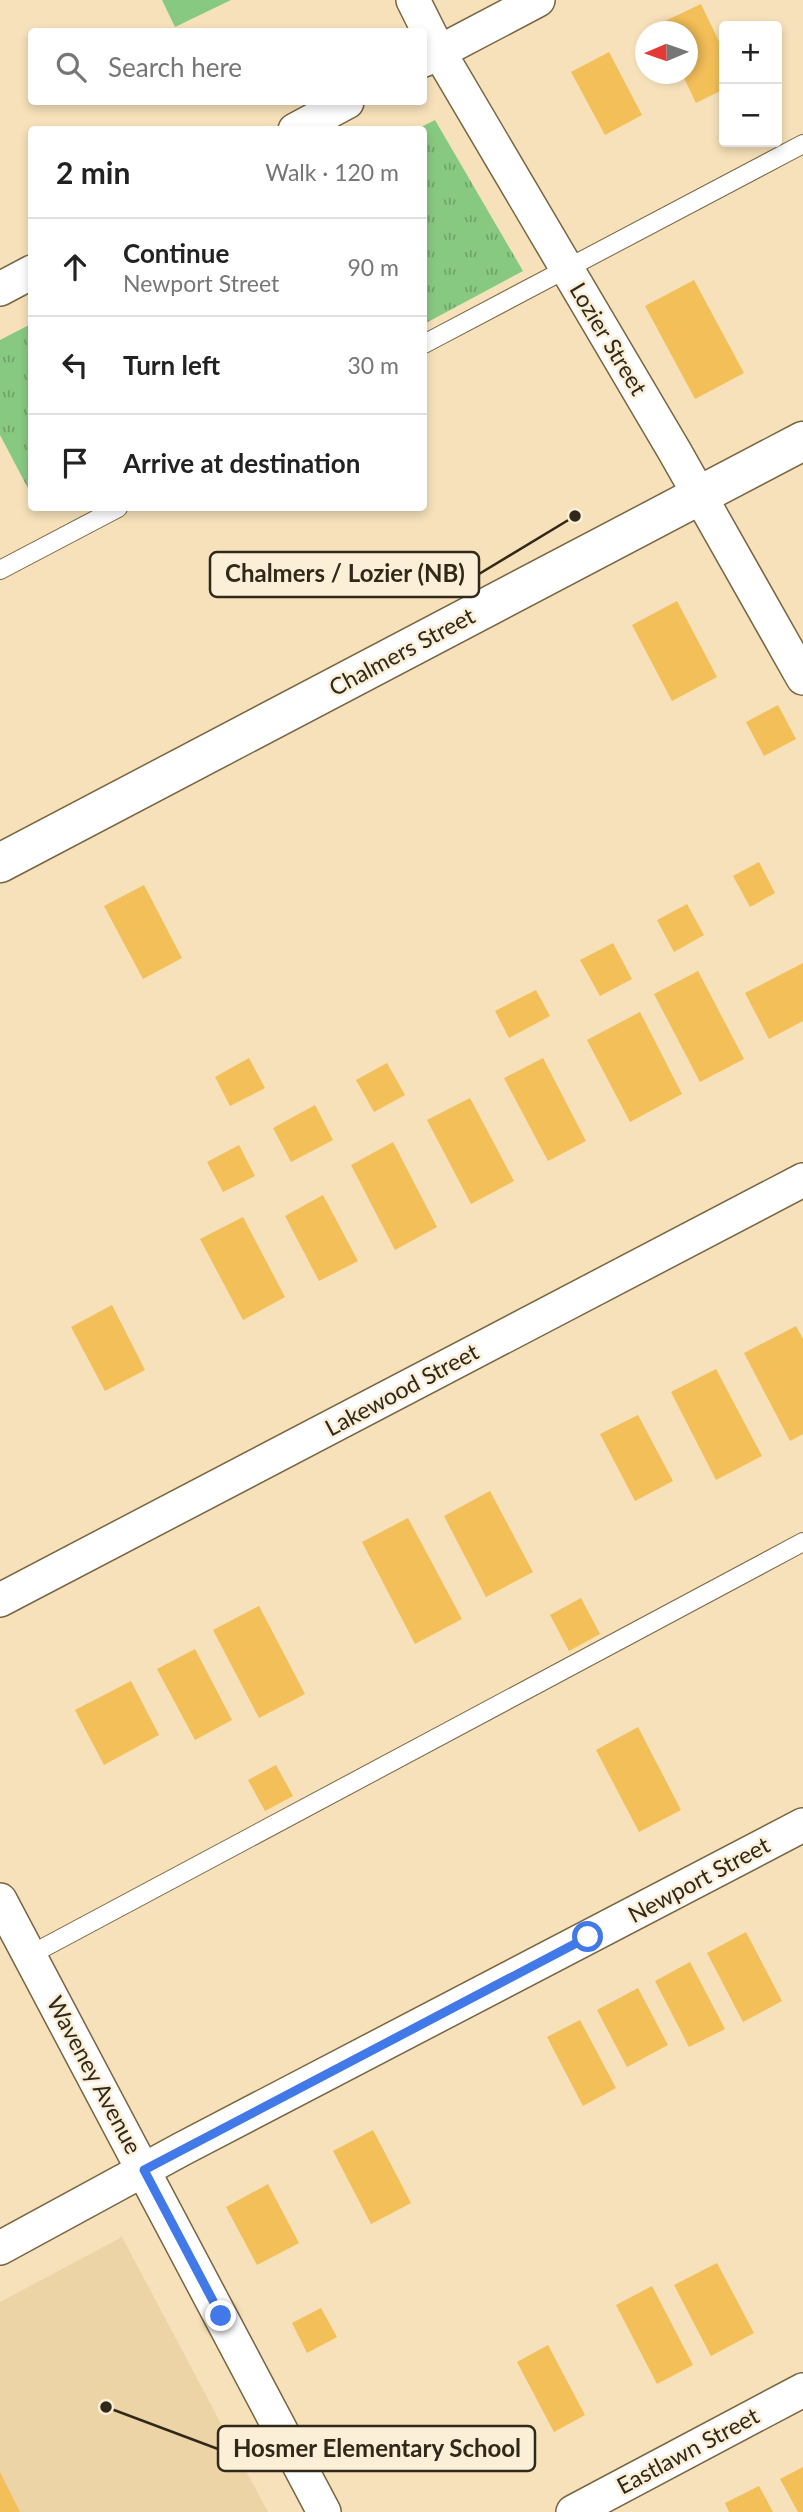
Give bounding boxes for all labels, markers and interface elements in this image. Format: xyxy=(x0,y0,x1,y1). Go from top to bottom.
north arrow xyxy=(635,21,698,84)
map controls xyxy=(719,21,782,147)
button: + xyxy=(719,21,782,84)
search box xyxy=(28,28,427,105)
icon: search xyxy=(52,48,90,86)
text: Search here xyxy=(108,51,242,83)
button: − xyxy=(719,84,782,147)
text: 2 min xyxy=(56,154,130,190)
text: Walk · 120 m xyxy=(265,158,399,186)
text: Continue xyxy=(123,237,229,269)
icon: ahead xyxy=(56,248,94,286)
text: 90 m xyxy=(348,253,399,281)
text: Newport Street xyxy=(123,269,279,297)
street label: Lozier Street xyxy=(564,277,654,400)
icon: left xyxy=(56,346,94,384)
text: Turn left xyxy=(123,349,220,381)
text: 30 m xyxy=(348,351,399,379)
icon: arrive xyxy=(56,444,94,482)
text: Arrive at destination xyxy=(123,447,360,479)
callout: Chalmers / Lozier (NB) xyxy=(210,552,479,597)
text: Chalmers / Lozier (NB) xyxy=(225,558,465,587)
street label: Chalmers Street xyxy=(324,601,480,701)
street label: Lakewood Street xyxy=(320,1337,484,1441)
street label: Newport Street xyxy=(623,1830,775,1928)
route start xyxy=(572,1921,603,1952)
street label: Waveney Avenue xyxy=(42,1991,148,2158)
route end xyxy=(205,2300,236,2331)
street label: Eastlawn Street xyxy=(612,2401,764,2499)
callout: Hosmer Elementary School xyxy=(218,2426,535,2471)
text: Hosmer Elementary School xyxy=(233,2433,521,2462)

